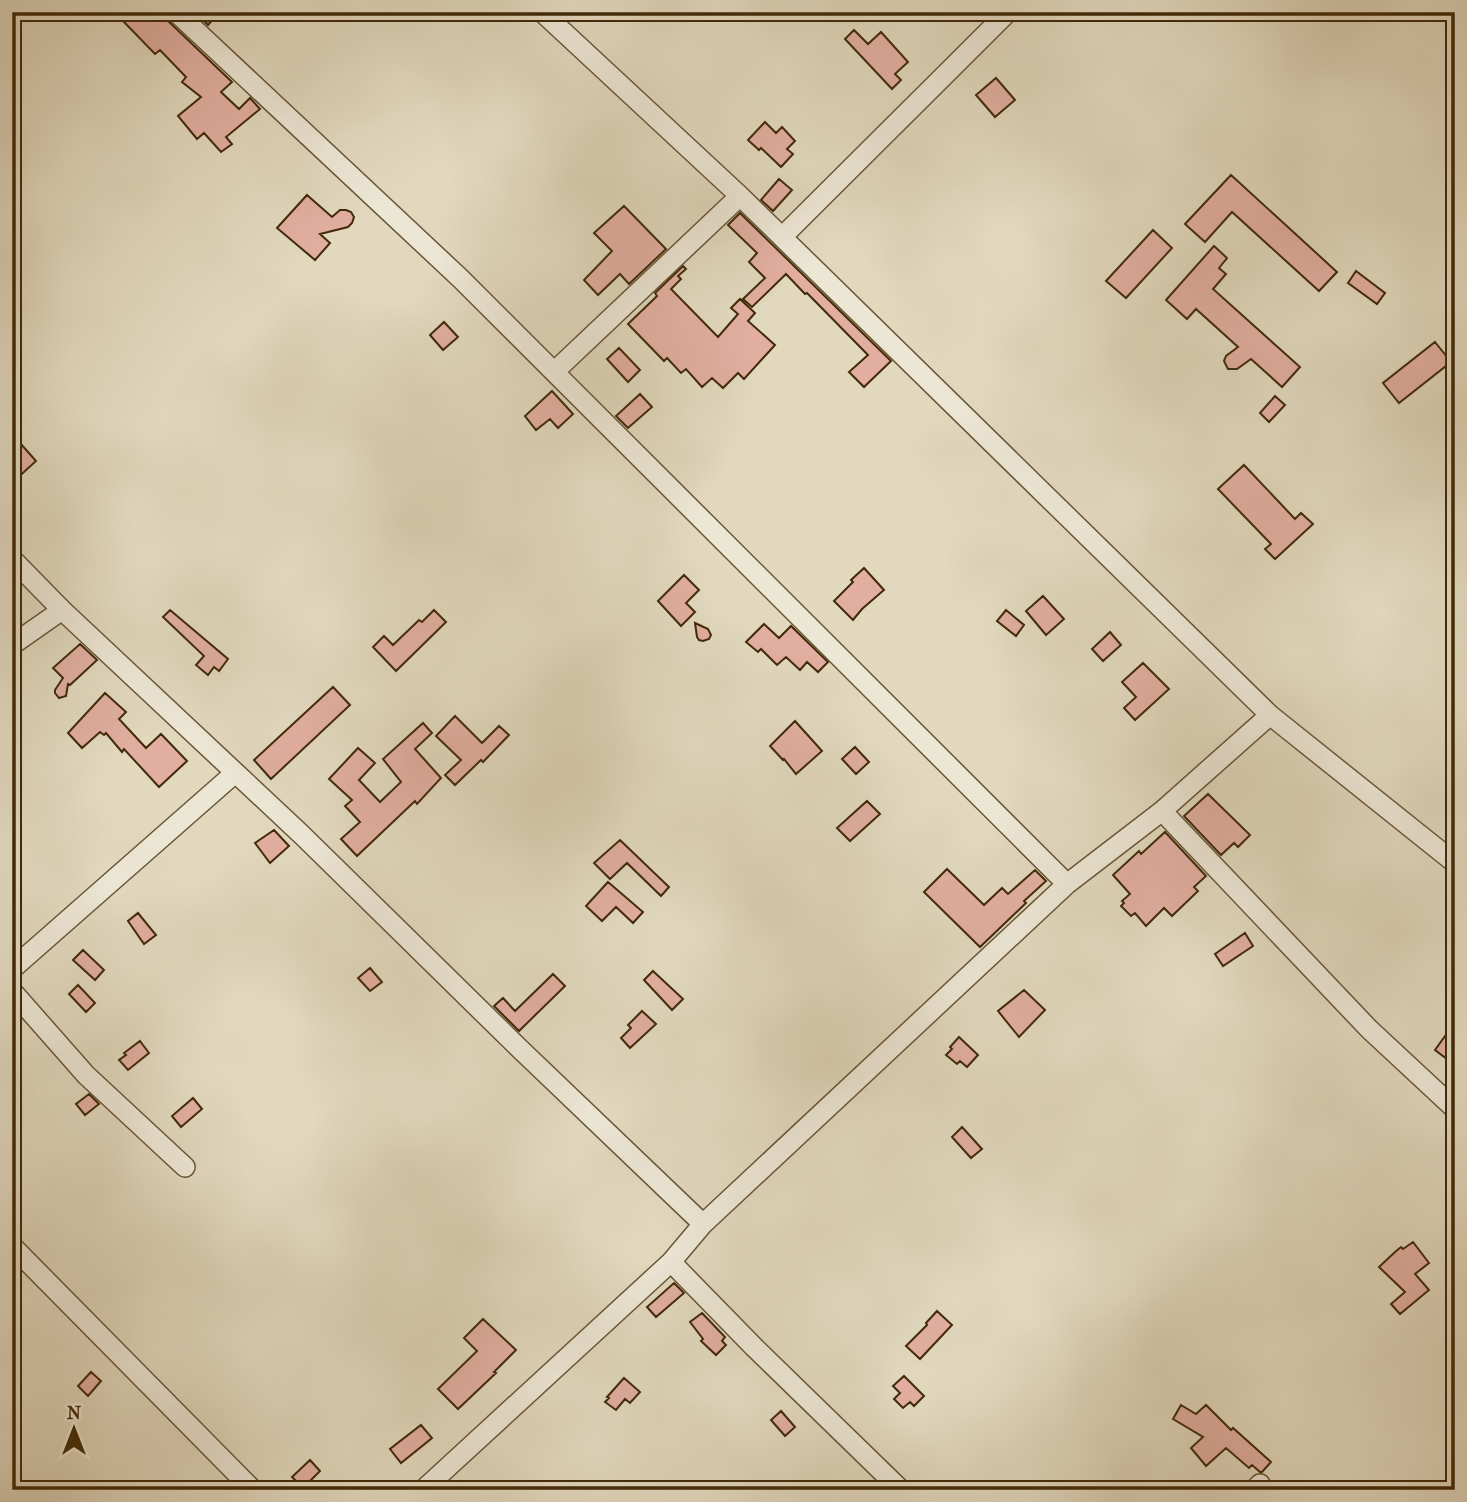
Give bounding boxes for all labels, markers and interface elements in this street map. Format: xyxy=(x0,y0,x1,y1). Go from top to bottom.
north arrow xyxy=(38,1394,108,1464)
text: N xyxy=(67,1402,82,1424)

